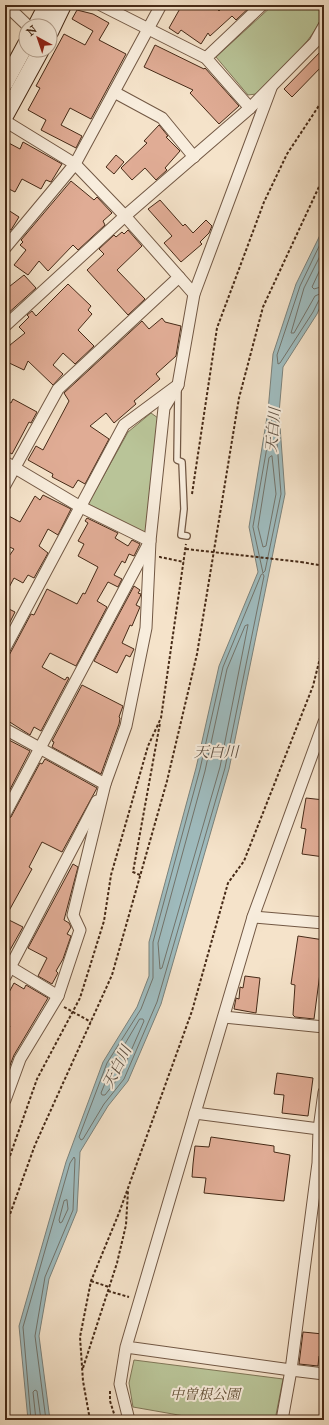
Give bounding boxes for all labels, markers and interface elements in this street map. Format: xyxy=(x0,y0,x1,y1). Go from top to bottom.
north arrow xyxy=(18,18,58,58)
text: N xyxy=(24,22,40,39)
water label: 天白川 xyxy=(262,405,284,453)
water label: 天白川 xyxy=(193,743,240,761)
water label: 天白川 xyxy=(99,1041,136,1091)
park label: 中曽根公園 xyxy=(170,1386,242,1403)

